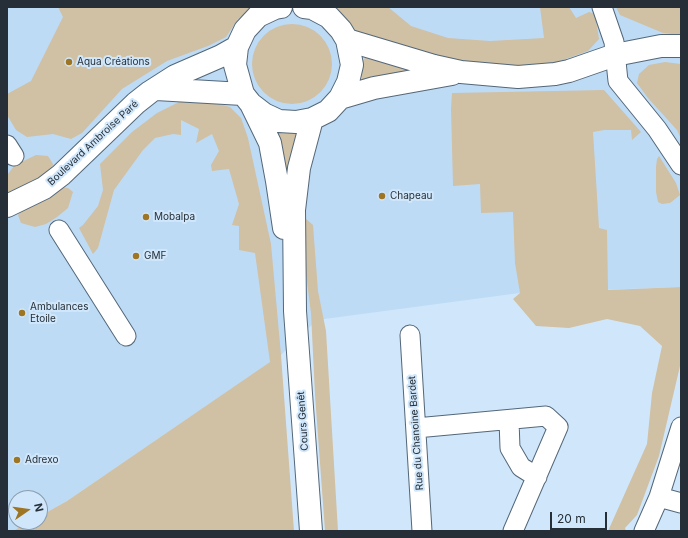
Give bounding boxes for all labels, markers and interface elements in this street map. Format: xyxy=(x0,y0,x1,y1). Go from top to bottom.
place label: Aqua Créations xyxy=(77,56,150,68)
marker: Aqua Créations xyxy=(64,57,74,67)
street label: Boulevard Ambroise Paré xyxy=(45,98,141,188)
place label: Chapeau xyxy=(390,190,432,202)
marker: Chapeau xyxy=(377,191,387,201)
place label: Mobalpa xyxy=(154,211,195,223)
marker: Mobalpa xyxy=(141,212,151,222)
place label: GMF xyxy=(144,250,166,262)
marker: GMF xyxy=(131,251,141,261)
place label: Ambulances Etoile xyxy=(30,301,88,324)
marker: Ambulances Etoile xyxy=(17,308,27,318)
street label: Rue du Chanoine Bardet xyxy=(406,375,426,491)
street label: Cours Genêt xyxy=(295,391,311,451)
place label: Adrexo xyxy=(25,454,58,466)
marker: Adrexo xyxy=(12,455,22,465)
north arrow xyxy=(8,490,48,530)
text: N xyxy=(31,502,46,513)
scale bar xyxy=(552,504,609,530)
text: 20 m xyxy=(557,511,586,526)

